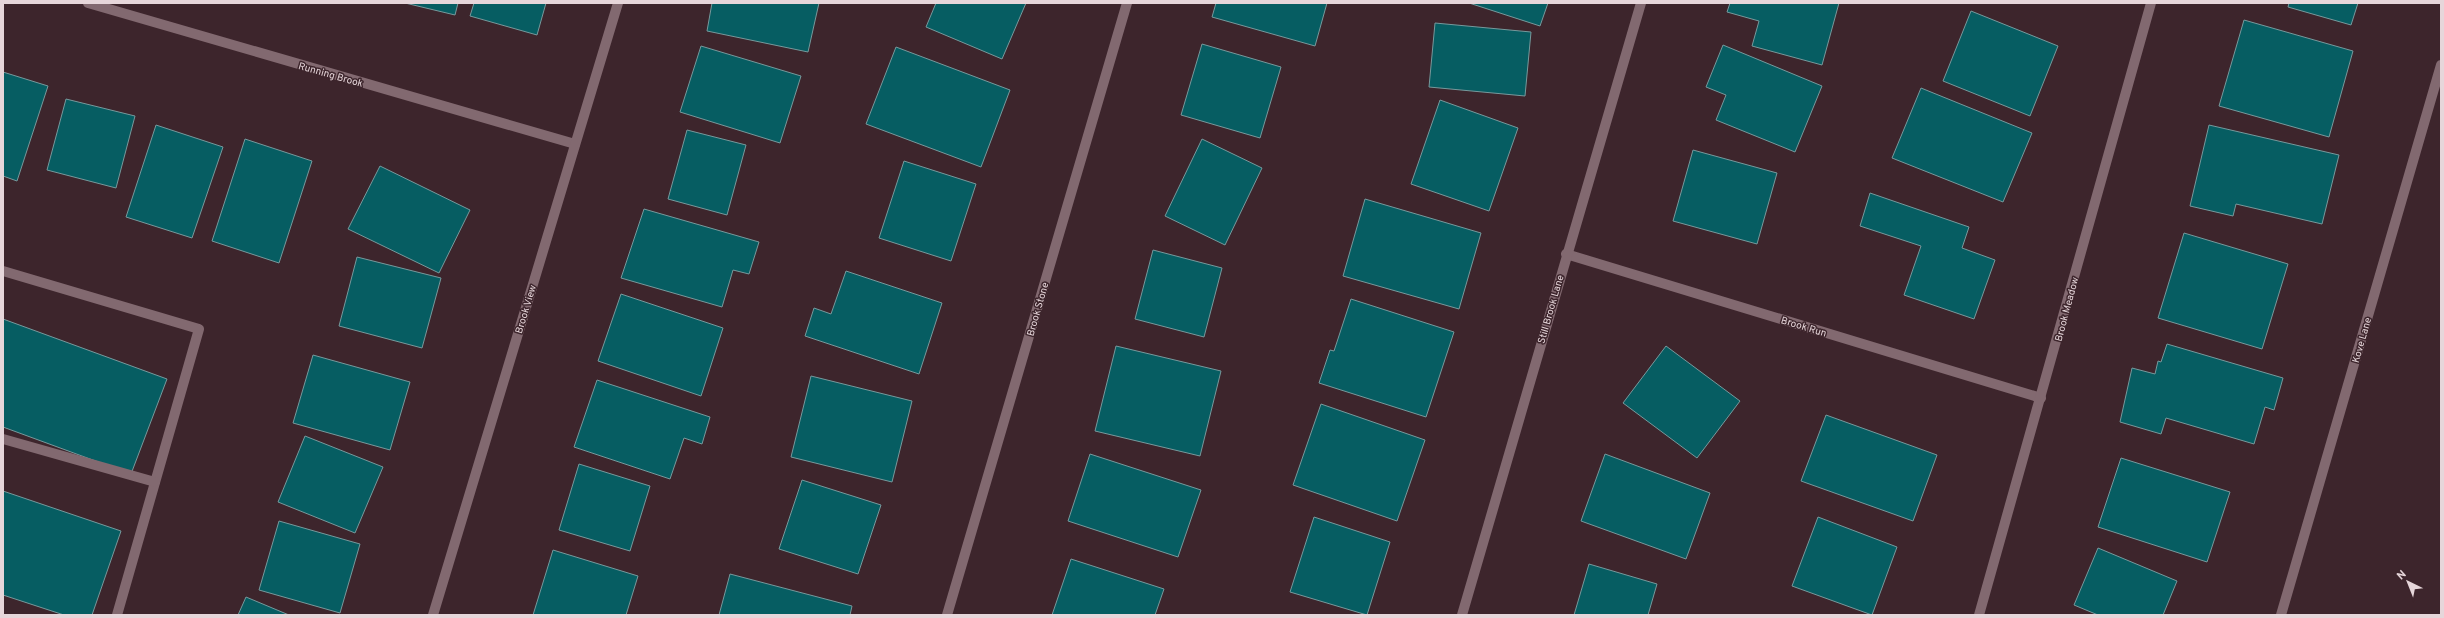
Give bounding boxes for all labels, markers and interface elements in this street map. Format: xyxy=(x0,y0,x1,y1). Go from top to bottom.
street label: Running Brook xyxy=(297,60,364,91)
street label: Still Brook Lane xyxy=(1535,274,1567,345)
street label: Brook Meadow xyxy=(2053,276,2082,343)
street label: Brook Stone xyxy=(1025,281,1052,338)
street label: Brook View xyxy=(513,283,540,335)
street label: Brook Run xyxy=(1779,314,1828,341)
street label: Kove Lane xyxy=(2350,316,2375,365)
north arrow xyxy=(2388,562,2428,602)
text: N xyxy=(2394,568,2410,583)

